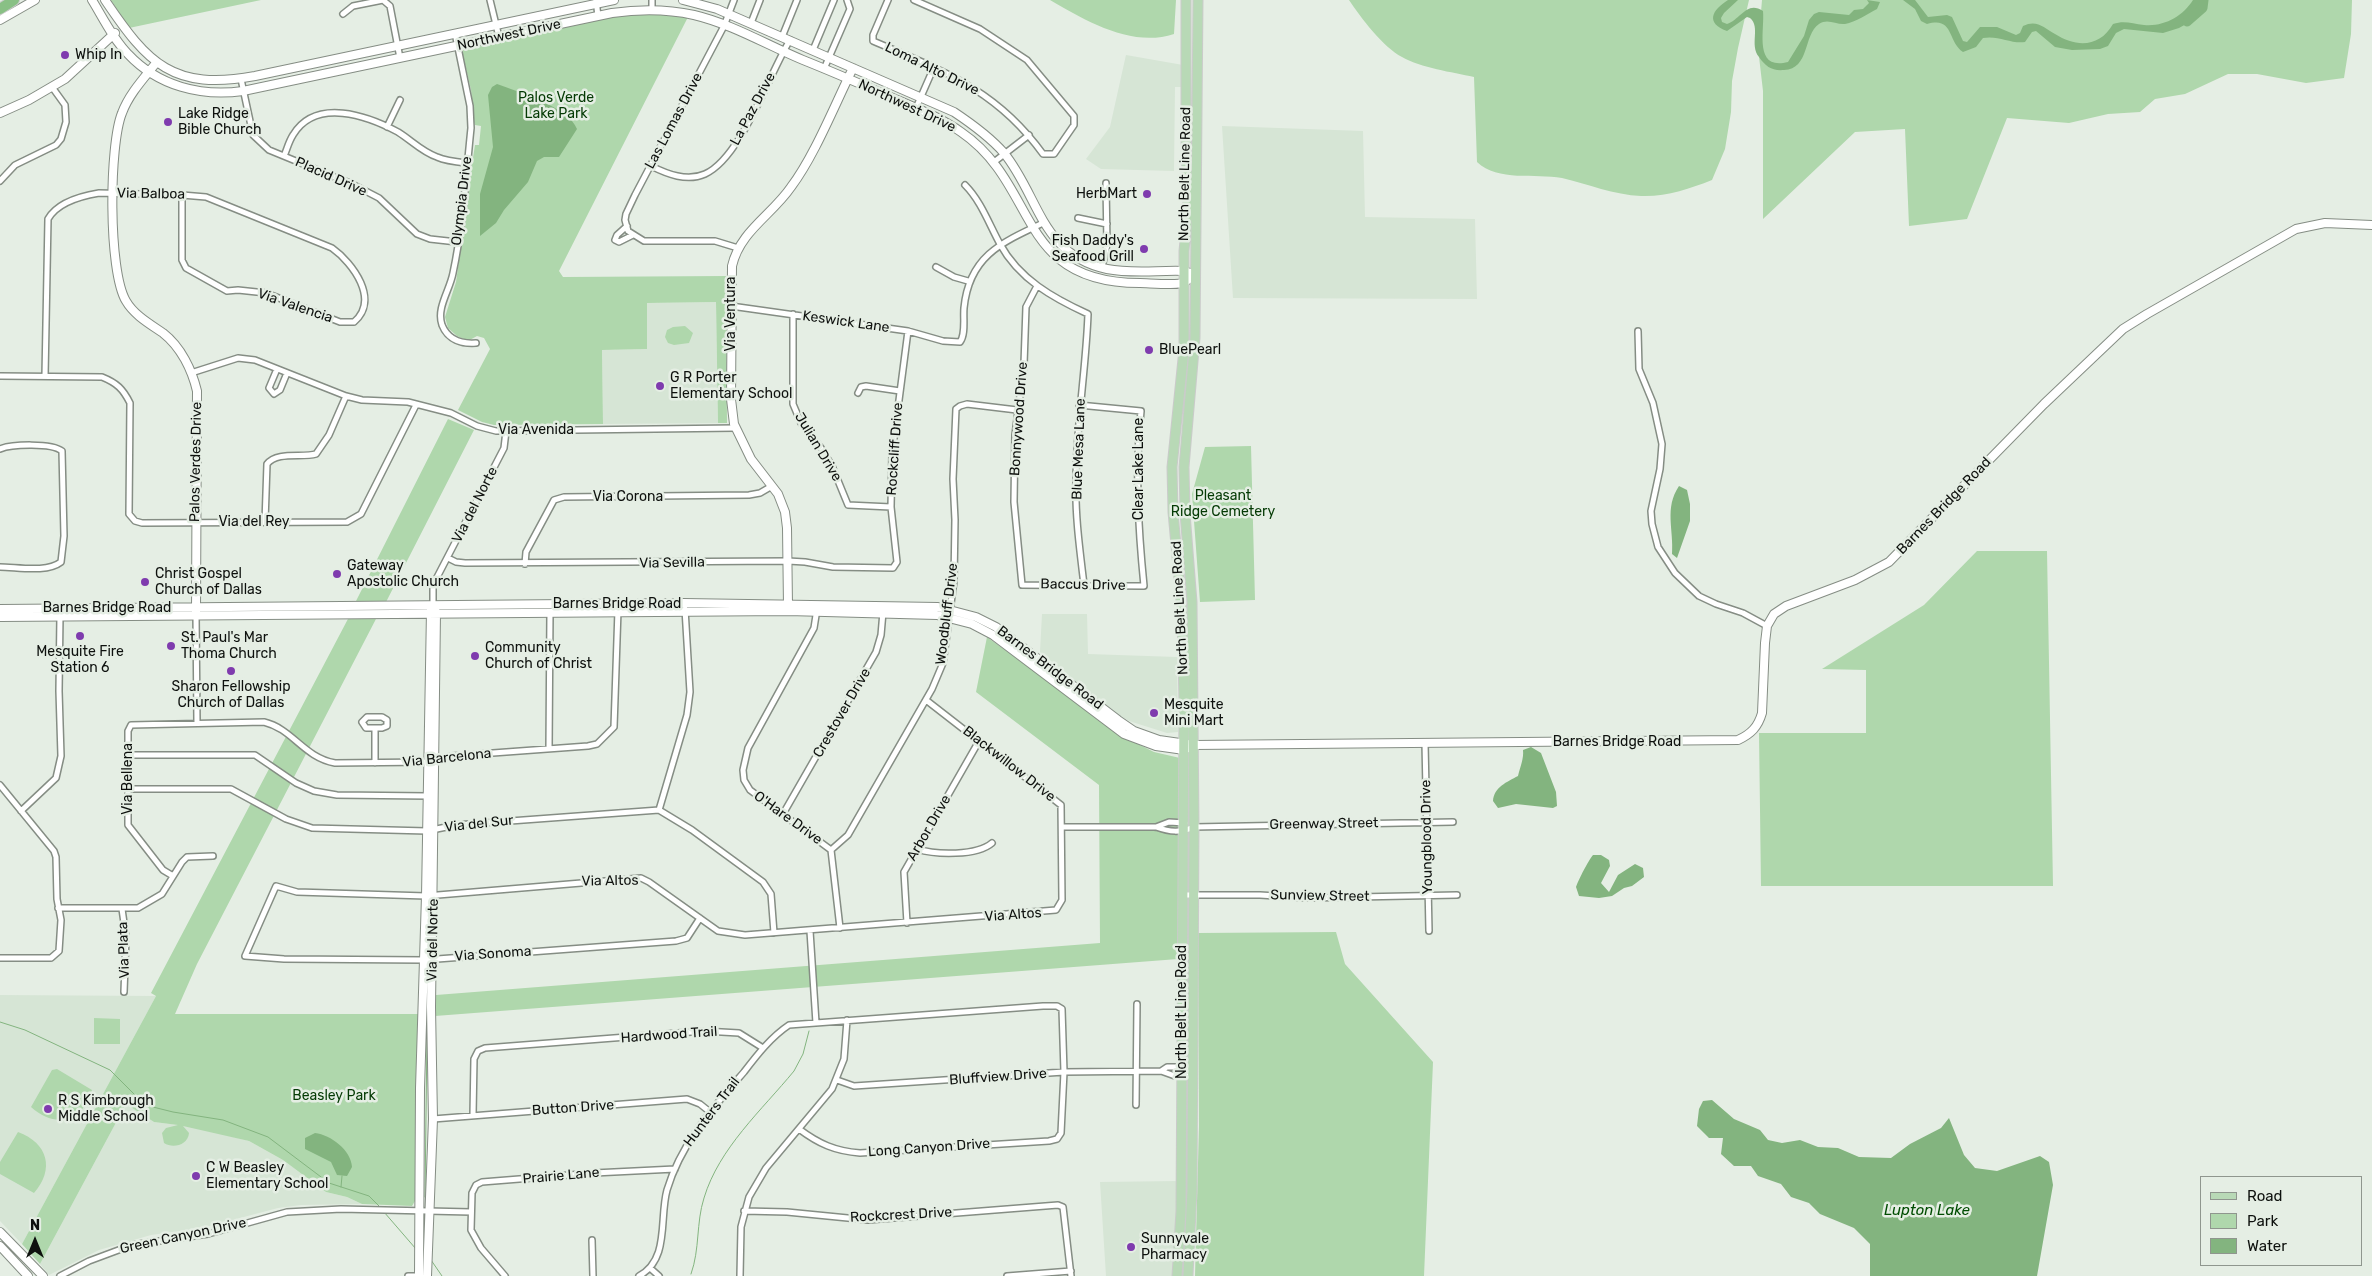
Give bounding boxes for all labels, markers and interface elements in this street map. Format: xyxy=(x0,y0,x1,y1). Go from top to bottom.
street label: Northwest Drive xyxy=(456,16,562,54)
street label: Loma Alto Drive xyxy=(882,39,982,99)
place label: Whip In xyxy=(75,47,122,63)
marker: Whip In xyxy=(59,49,71,61)
street label: Las Lomas Drive xyxy=(642,70,706,172)
street label: La Paz Drive xyxy=(727,70,779,148)
street label: Northwest Drive xyxy=(856,76,958,136)
park label: Palos Verde Lake Park xyxy=(518,90,594,122)
place label: Lake Ridge Bible Church xyxy=(178,106,261,138)
street label: North Belt Line Road xyxy=(1175,107,1195,241)
marker: Lake Ridge Bible Church xyxy=(162,116,174,128)
street label: Placid Drive xyxy=(293,154,369,200)
street label: Olympia Drive xyxy=(448,155,476,247)
street label: Via Balboa xyxy=(117,185,185,203)
place label: HerbMart xyxy=(1076,186,1137,202)
marker: HerbMart xyxy=(1141,188,1153,200)
place label: Fish Daddy's Seafood Grill xyxy=(1052,233,1134,266)
marker: Fish Daddy's Seafood Grill xyxy=(1138,243,1150,255)
street label: Via Ventura xyxy=(723,276,739,352)
street label: Via Valencia xyxy=(255,285,335,327)
street label: Keswick Lane xyxy=(801,308,891,336)
place label: BluePearl xyxy=(1159,342,1221,358)
marker: BluePearl xyxy=(1143,344,1155,356)
street label: Bonnywood Drive xyxy=(1007,361,1031,477)
place label: G R Porter Elementary School xyxy=(670,370,793,402)
marker: G R Porter Elementary School xyxy=(654,380,666,392)
street label: Blue Mesa Lane xyxy=(1069,398,1089,500)
street label: Palos Verdes Drive xyxy=(187,402,205,522)
street label: Rockcliff Drive xyxy=(883,402,907,496)
street label: Julian Drive xyxy=(791,410,845,484)
street label: Clear Lake Lane xyxy=(1131,418,1147,520)
street label: Via Avenida xyxy=(498,422,574,438)
street label: Barnes Bridge Road xyxy=(1893,454,1995,558)
street label: Via del Norte xyxy=(449,464,501,546)
park label: Pleasant Ridge Cemetery xyxy=(1171,488,1275,520)
street label: Via Corona xyxy=(593,489,663,505)
street label: Via del Rey xyxy=(218,514,290,530)
street label: North Belt Line Road xyxy=(1168,541,1192,675)
street label: Via Sevilla xyxy=(639,554,705,572)
place label: Gateway Apostolic Church xyxy=(347,558,459,590)
street label: Woodbluff Drive xyxy=(932,562,962,666)
place label: Christ Gospel Church of Dallas xyxy=(155,566,262,598)
marker: Gateway Apostolic Church xyxy=(331,568,343,580)
marker: Christ Gospel Church of Dallas xyxy=(139,576,151,588)
street label: Baccus Drive xyxy=(1040,576,1126,594)
street label: Barnes Bridge Road xyxy=(553,596,681,612)
street label: Barnes Bridge Road xyxy=(43,600,171,616)
street label: Barnes Bridge Road xyxy=(994,623,1106,713)
marker: Mesquite Fire Station 6 xyxy=(74,630,86,642)
place label: St. Paul's Mar Thoma Church xyxy=(181,630,277,662)
marker: St. Paul's Mar Thoma Church xyxy=(165,640,177,652)
place label: Community Church of Christ xyxy=(485,640,592,672)
place label: Mesquite Fire Station 6 xyxy=(36,644,124,676)
marker: Community Church of Christ xyxy=(469,650,481,662)
marker: Sharon Fellowship Church of Dallas xyxy=(225,665,237,677)
street label: Crestover Drive xyxy=(810,665,874,761)
place label: Sharon Fellowship Church of Dallas xyxy=(171,679,291,712)
place label: Mesquite Mini Mart xyxy=(1164,697,1224,730)
marker: Mesquite Mini Mart xyxy=(1148,707,1160,719)
street label: Blackwillow Drive xyxy=(959,723,1059,805)
street label: Barnes Bridge Road xyxy=(1553,734,1681,750)
street label: Via Bellena xyxy=(120,743,136,815)
street label: Via Barcelona xyxy=(402,745,492,771)
street label: Youngblood Drive xyxy=(1418,780,1436,894)
street label: O'Hare Drive xyxy=(751,788,825,848)
street label: Arbor Drive xyxy=(903,792,955,864)
street label: Via del Sur xyxy=(444,812,514,836)
street label: Greenway Street xyxy=(1269,815,1379,833)
street label: Via Altos xyxy=(581,872,639,890)
street label: Sunview Street xyxy=(1270,887,1370,905)
street label: Via del Norte xyxy=(424,898,442,982)
street label: Via Altos xyxy=(984,905,1042,925)
street label: Via Plata xyxy=(115,921,133,979)
street label: Via Sonoma xyxy=(454,943,532,965)
street label: North Belt Line Road xyxy=(1174,945,1190,1079)
street label: Hardwood Trail xyxy=(620,1023,718,1047)
street label: Bluffview Drive xyxy=(949,1065,1047,1089)
street label: Hunters Trail xyxy=(680,1074,744,1150)
park label: Beasley Park xyxy=(292,1088,376,1104)
place label: R S Kimbrough Middle School xyxy=(58,1093,154,1126)
street label: Button Drive xyxy=(531,1097,615,1119)
marker: R S Kimbrough Middle School xyxy=(42,1103,54,1115)
street label: Long Canyon Drive xyxy=(867,1135,991,1161)
place label: C W Beasley Elementary School xyxy=(206,1160,329,1192)
street label: Prairie Lane xyxy=(522,1164,600,1188)
marker: C W Beasley Elementary School xyxy=(190,1170,202,1182)
legend xyxy=(2200,1176,2362,1266)
text: Road xyxy=(2247,1187,2283,1205)
water label: Lupton Lake xyxy=(1884,1202,1970,1220)
street label: Rockcrest Drive xyxy=(850,1204,952,1226)
text: Park xyxy=(2247,1212,2278,1230)
street label: Green Canyon Drive xyxy=(118,1214,248,1258)
north arrow xyxy=(10,1216,60,1266)
text: N xyxy=(30,1217,40,1234)
place label: Sunnyvale Pharmacy xyxy=(1141,1231,1209,1264)
text: Water xyxy=(2247,1237,2287,1255)
marker: Sunnyvale Pharmacy xyxy=(1125,1241,1137,1253)

